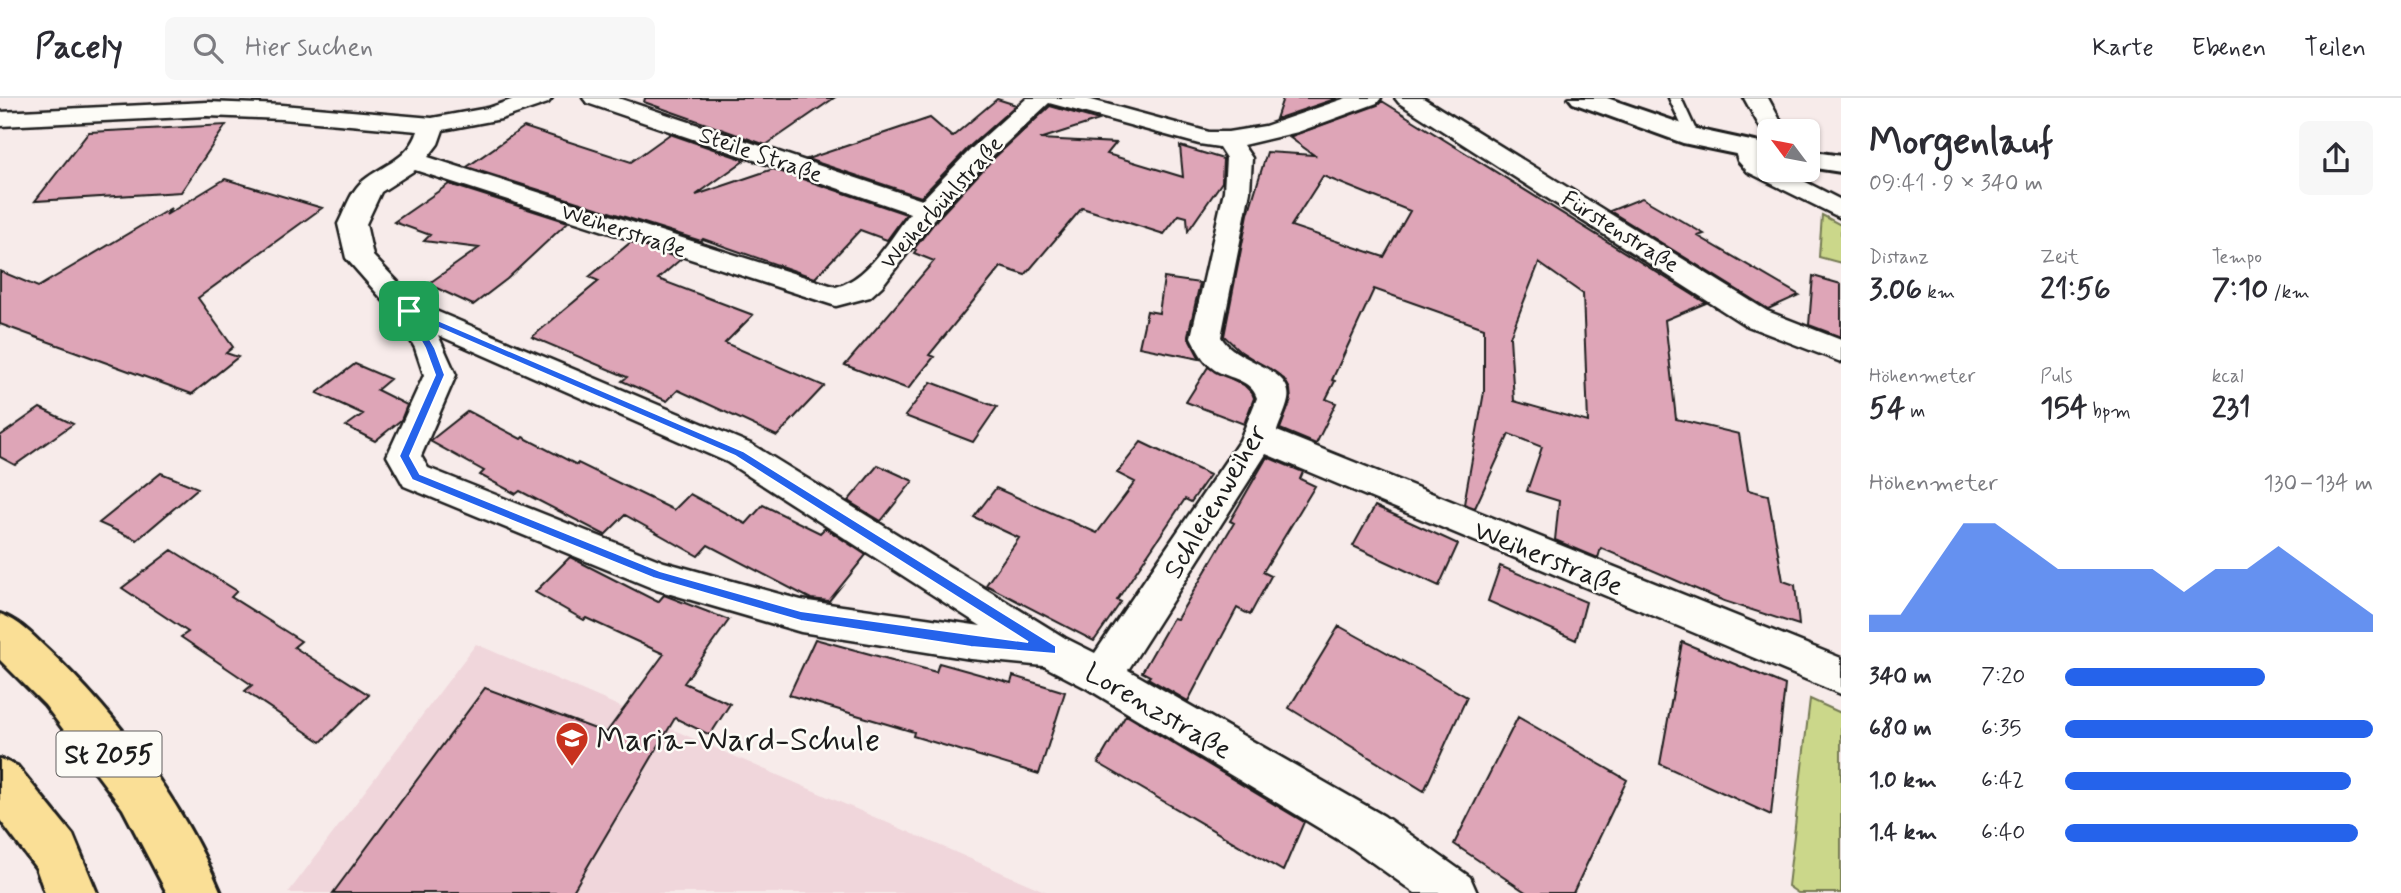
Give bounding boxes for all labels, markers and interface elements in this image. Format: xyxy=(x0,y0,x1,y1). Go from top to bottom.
search box xyxy=(165,17,655,80)
text: Pacely xyxy=(35,26,123,70)
icon: search xyxy=(189,29,227,67)
text: Hier suchen xyxy=(245,31,373,65)
text: Karte xyxy=(2092,33,2154,64)
text: Ebenen xyxy=(2192,33,2266,64)
text: Teilen xyxy=(2304,33,2366,64)
text: Morgenlauf xyxy=(1869,118,2053,167)
north arrow xyxy=(1757,119,1820,182)
map controls xyxy=(1757,119,1820,182)
street label: Steile Straße xyxy=(695,121,826,191)
button: share xyxy=(2299,121,2373,195)
street label: Weiherbühlstraße xyxy=(874,130,1011,277)
text: 09:41 · 9 × 340 m xyxy=(1869,169,2043,199)
street label: Fürstenstraße xyxy=(1556,185,1684,281)
street label: Weiherstraße xyxy=(557,198,690,266)
text: Distanz xyxy=(1869,245,1929,270)
text: Zeit xyxy=(2040,245,2079,270)
text: Tempo xyxy=(2212,245,2262,270)
text: 3.06 xyxy=(1869,270,1922,309)
text: 21:56 xyxy=(2040,270,2111,309)
text: 7:10 xyxy=(2212,270,2268,309)
text: km xyxy=(1922,280,1955,305)
text: /km xyxy=(2268,280,2310,305)
pin xyxy=(379,281,439,341)
icon: arrive xyxy=(390,292,428,330)
text: Höhenmeter xyxy=(1869,364,1975,389)
text: Puls xyxy=(2040,364,2072,389)
text: kcal xyxy=(2212,364,2244,389)
text: 54 xyxy=(1869,389,1905,428)
text: 154 xyxy=(2040,389,2087,428)
text: 231 xyxy=(2212,389,2251,428)
text: m xyxy=(1905,399,1925,424)
text: bpm xyxy=(2087,399,2131,424)
street label: Schleienweiher xyxy=(1156,418,1277,586)
text: Höhenmeter xyxy=(1869,469,1998,499)
text: 130–134 m xyxy=(2263,469,2373,499)
street label: Weiherstraße xyxy=(1468,513,1628,606)
street label: Lorenzstraße xyxy=(1078,655,1238,769)
text: 340 m xyxy=(1869,662,1932,692)
text: 7:20 xyxy=(1981,662,2026,692)
text: 680 m xyxy=(1869,714,1932,744)
text: 6:35 xyxy=(1981,714,2022,744)
school or university icon: Maria-Ward-Schule xyxy=(553,719,591,768)
place label: Maria-Ward-Schule xyxy=(596,719,880,763)
road number: St 2055 xyxy=(56,732,162,776)
text: 1.0 km xyxy=(1869,766,1937,796)
text: 6:42 xyxy=(1981,766,2024,796)
text: 1.4 km xyxy=(1869,818,1937,848)
text: 6:40 xyxy=(1981,818,2025,848)

